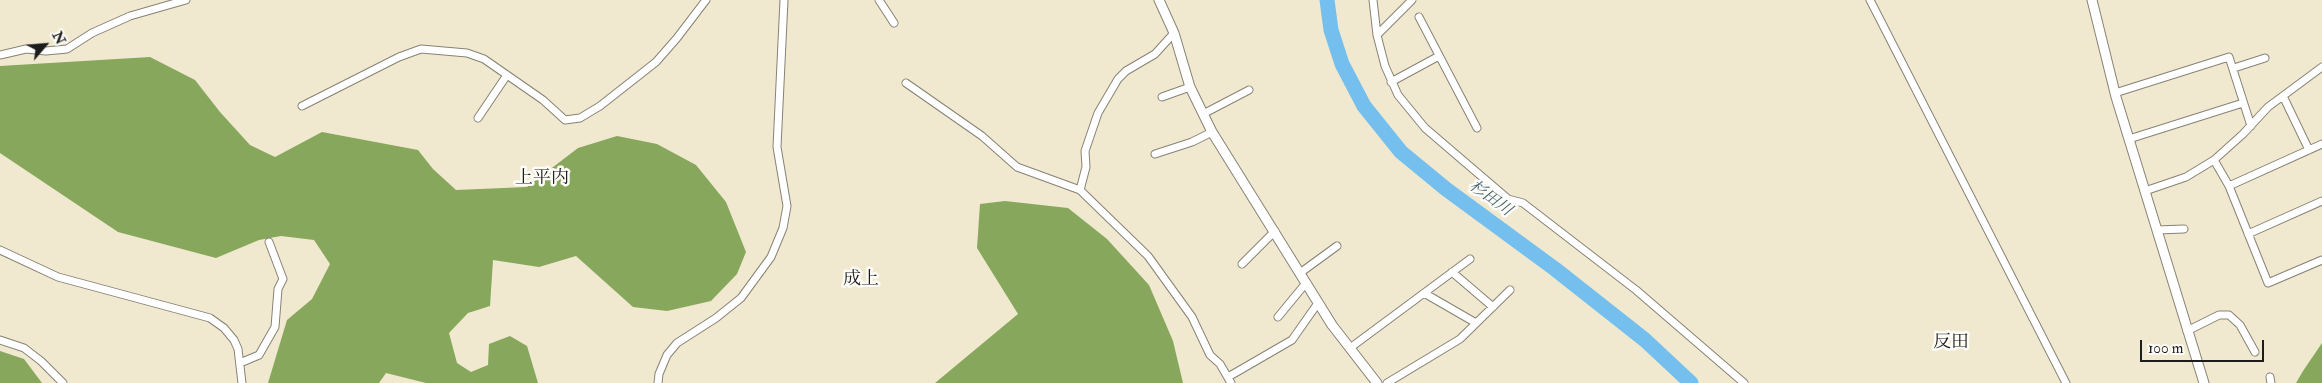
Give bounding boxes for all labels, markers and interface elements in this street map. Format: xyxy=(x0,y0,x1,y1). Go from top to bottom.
north arrow xyxy=(20,20,70,70)
text: N xyxy=(48,29,69,47)
district label: 上平内 xyxy=(515,168,569,190)
water label: 杉田川 xyxy=(1465,177,1515,221)
district label: 成上 xyxy=(843,269,879,291)
scale bar xyxy=(2142,330,2266,362)
district label: 反田 xyxy=(1933,332,1969,354)
text: 100 m xyxy=(2148,339,2183,358)

